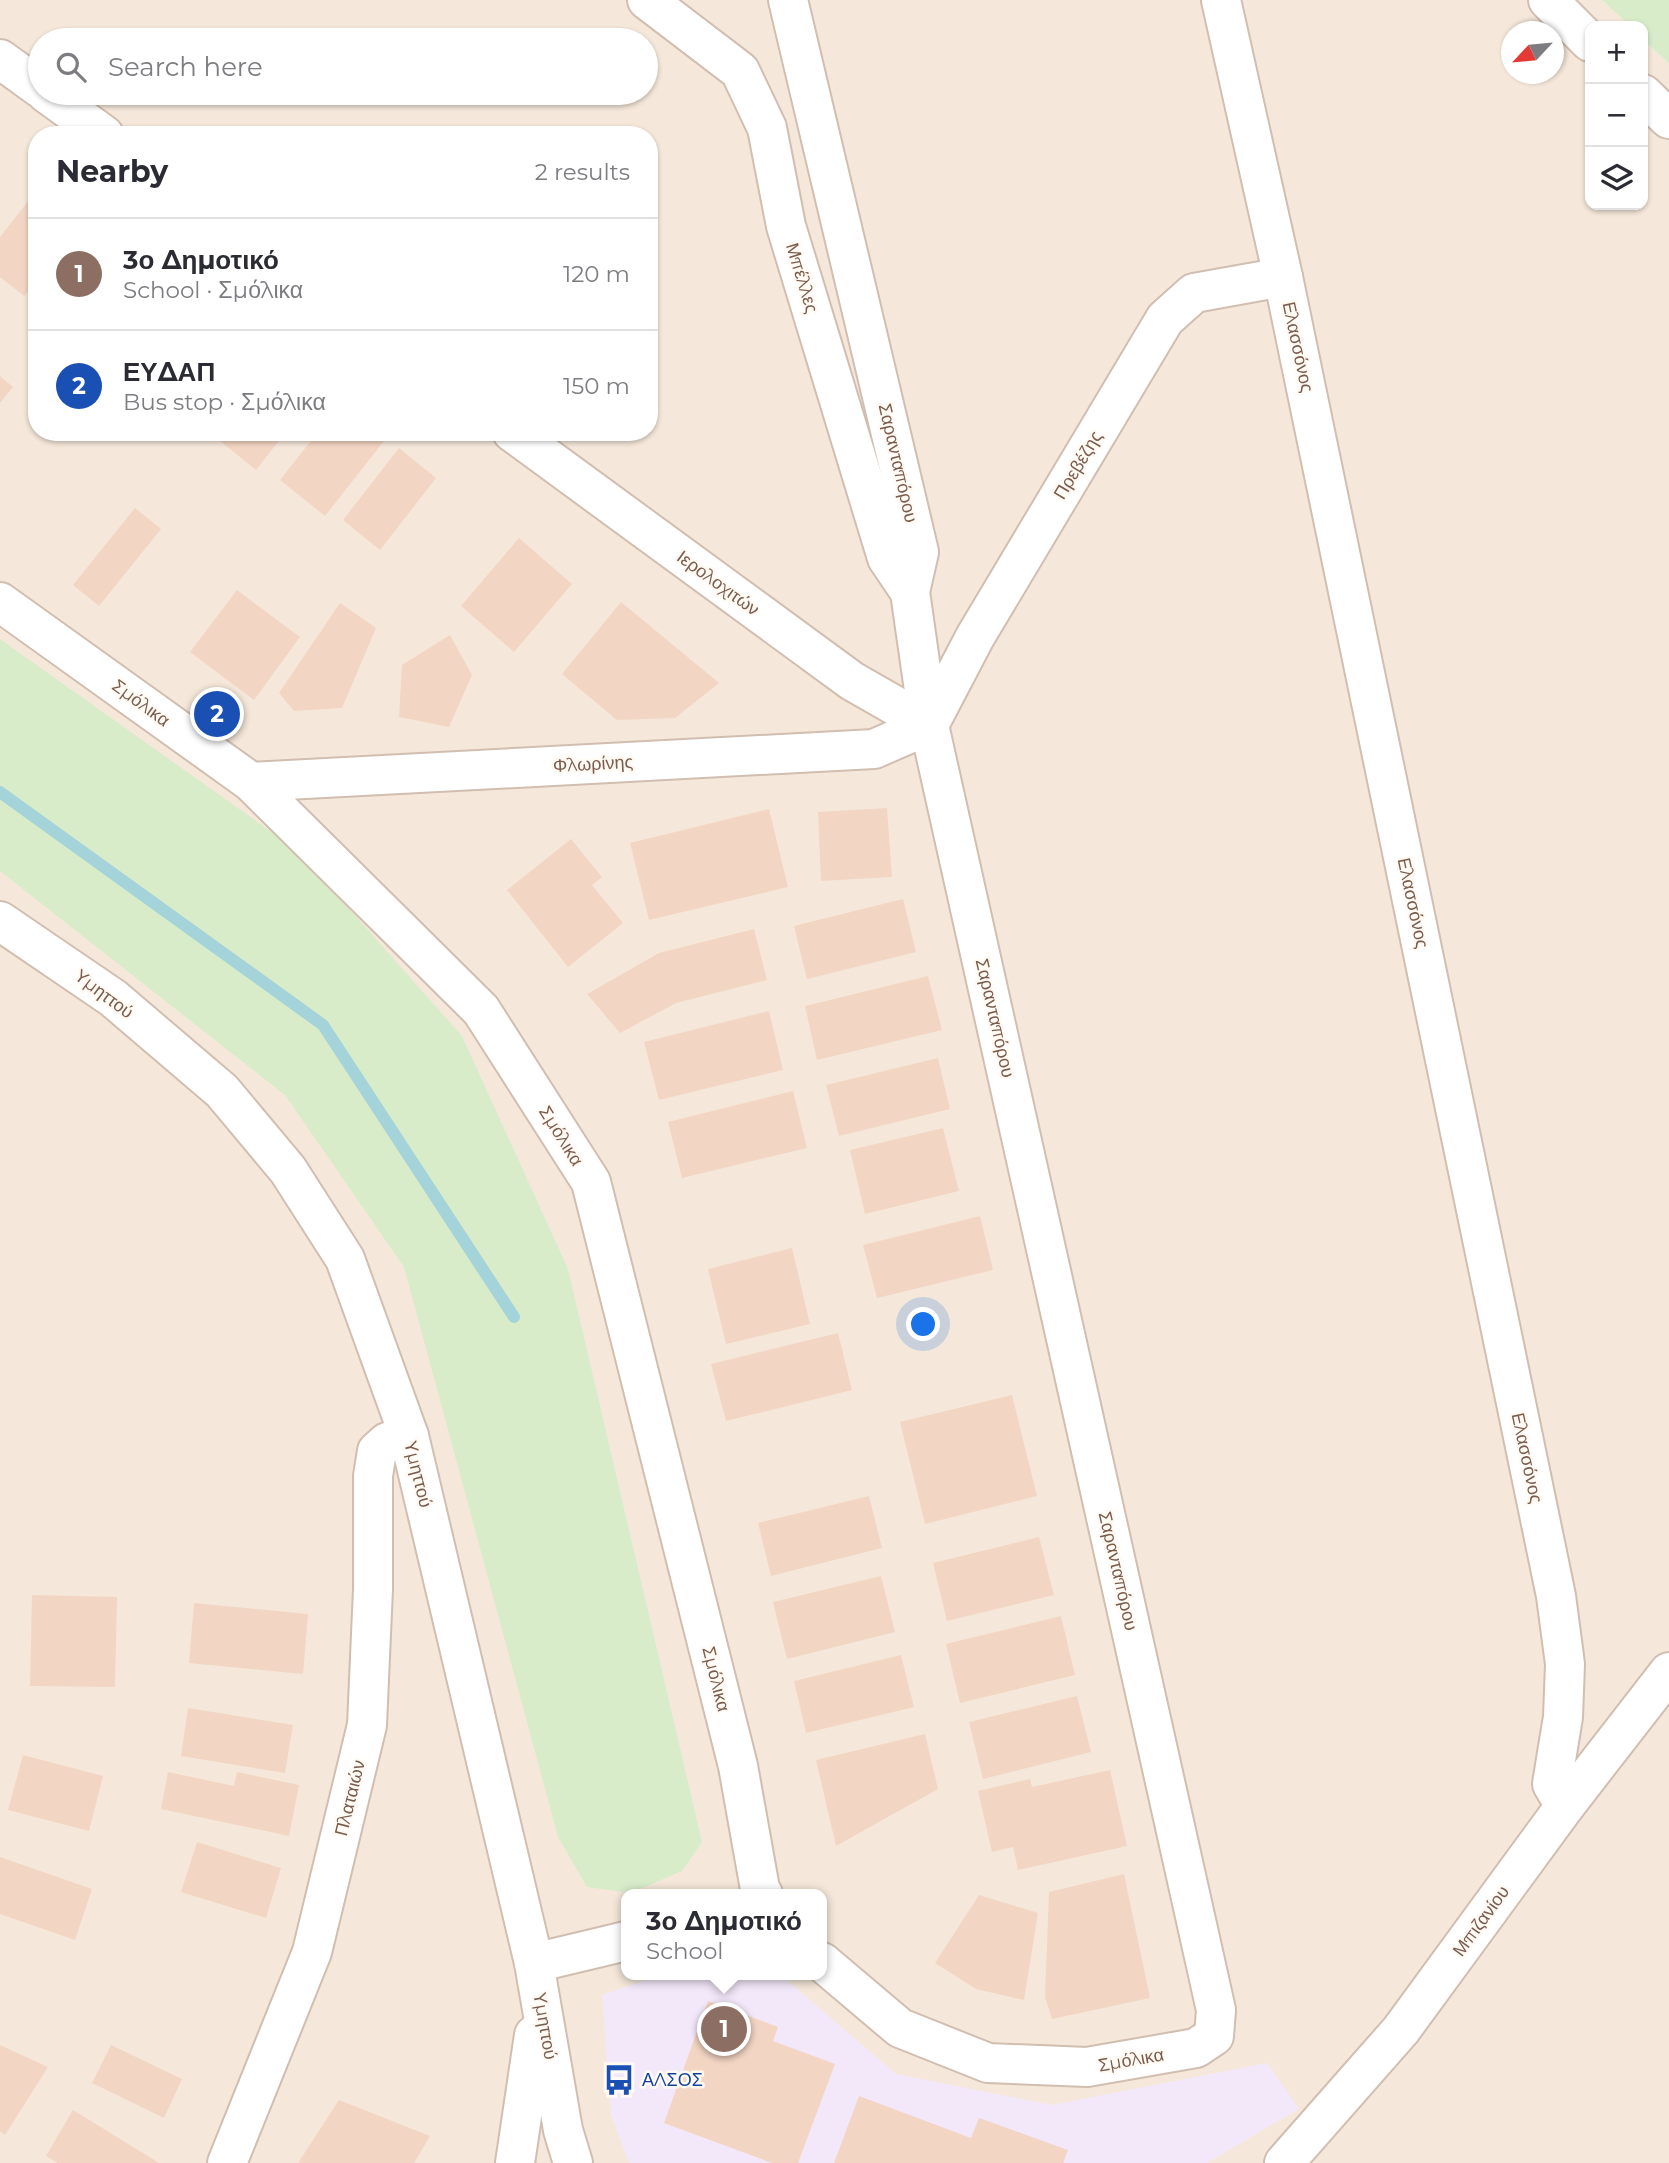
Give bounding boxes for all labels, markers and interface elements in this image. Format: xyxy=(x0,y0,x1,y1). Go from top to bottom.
north arrow xyxy=(1501,21,1564,84)
map controls xyxy=(1585,21,1648,210)
button: + xyxy=(1585,21,1648,84)
search box xyxy=(28,28,658,105)
icon: search xyxy=(52,48,90,86)
text: Search here xyxy=(108,51,263,83)
button: − xyxy=(1585,84,1648,147)
button: layers xyxy=(1585,147,1648,210)
text: Nearby xyxy=(56,153,168,190)
text: 2 results xyxy=(535,158,630,186)
street label: Μπέλλες xyxy=(781,240,823,316)
text: 3ο Δημοτικό xyxy=(123,244,279,276)
text: 1 xyxy=(74,260,84,288)
text: 120 m xyxy=(563,260,630,288)
text: School · Σμόλικα xyxy=(123,276,303,304)
street label: Ελασσόνος xyxy=(1278,300,1318,395)
text: ΕΥΔΑΠ xyxy=(123,356,215,388)
text: 2 xyxy=(72,372,86,400)
text: 150 m xyxy=(563,372,630,400)
text: Bus stop · Σμόλικα xyxy=(123,388,326,416)
street label: Σαρανταπόρου xyxy=(874,401,922,525)
street label: Πρεβέζης xyxy=(1049,427,1107,503)
street label: Ιερολοχιτών xyxy=(672,546,764,620)
street label: Σμόλικα xyxy=(108,675,174,731)
pin: 2 xyxy=(194,688,240,740)
street label: Φλωρίνης xyxy=(552,751,634,777)
street label: Ελασσόνος xyxy=(1393,856,1433,951)
street label: Σαρανταπόρου xyxy=(971,956,1019,1080)
street label: Υμηττού xyxy=(70,965,138,1023)
street label: Σμόλικα xyxy=(534,1102,588,1170)
your location xyxy=(906,1307,940,1341)
street label: Ελασσόνος xyxy=(1507,1411,1547,1506)
street label: Υμηττού xyxy=(399,1438,437,1510)
street label: Σαρανταπόρου xyxy=(1094,1509,1142,1633)
street label: Σμόλικα xyxy=(697,1644,735,1714)
street label: Πλαταιών xyxy=(330,1758,370,1838)
street label: Μπιζανίου xyxy=(1448,1881,1514,1961)
popup xyxy=(621,1889,827,1980)
text: 3ο Δημοτικό xyxy=(646,1905,802,1937)
text: School xyxy=(646,1937,724,1965)
street label: Υμηττού xyxy=(528,1991,562,2061)
pin: 1 xyxy=(701,2003,747,2055)
street label: Σμόλικα xyxy=(1096,2043,1166,2077)
bus stop icon: ΑΛΣΟΣ xyxy=(602,2063,636,2097)
place label: ΑΛΣΟΣ xyxy=(642,2069,703,2091)

